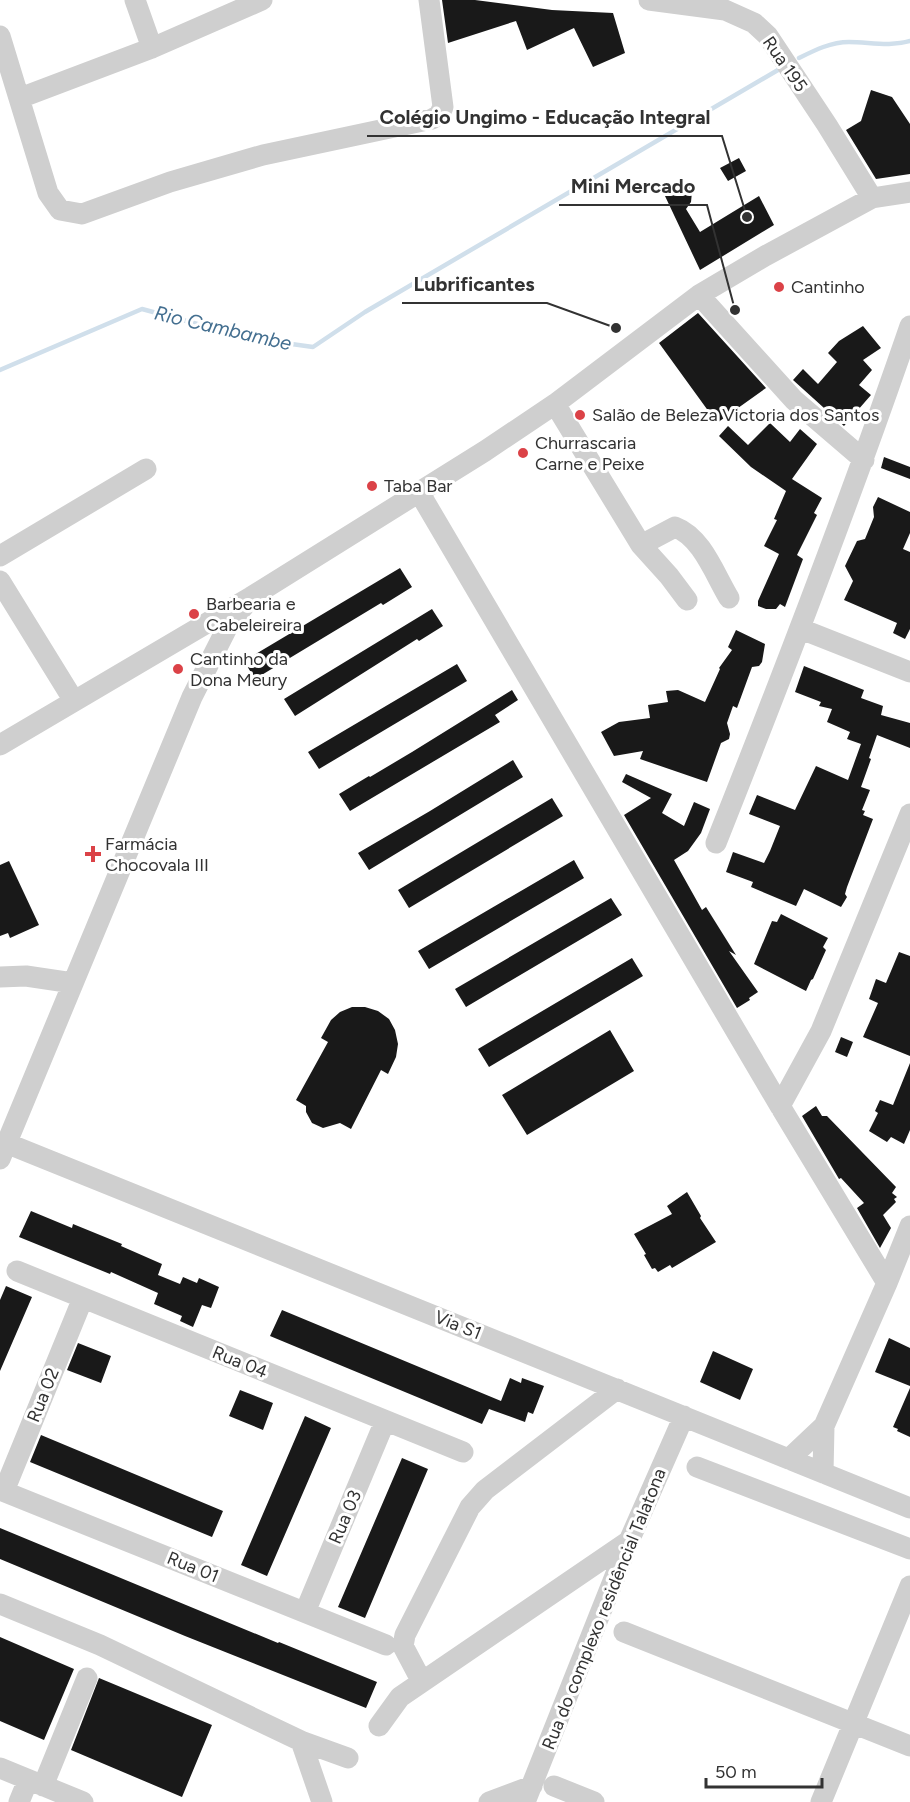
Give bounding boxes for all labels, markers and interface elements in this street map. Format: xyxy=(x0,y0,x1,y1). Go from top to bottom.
street label: Rua 195 xyxy=(758,32,812,96)
callout: Colégio Ungimo - Educação Integral xyxy=(367,98,722,136)
text: Colégio Ungimo - Educação Integral xyxy=(380,105,711,129)
callout: Mini Mercado xyxy=(559,167,707,205)
text: Mini Mercado xyxy=(571,174,696,198)
callout: Lubrificantes xyxy=(402,265,547,303)
text: Lubrificantes xyxy=(413,272,535,296)
place label: Cantinho xyxy=(791,276,865,298)
marker: Cantinho xyxy=(772,280,786,294)
water label: Rio Cambambe xyxy=(152,301,294,355)
place label: Salão de Beleza Victoria dos Santos xyxy=(592,404,879,426)
marker: Salão de Beleza Victoria dos Santos xyxy=(573,408,587,422)
place label: Churrascaria Carne e Peixe xyxy=(535,432,645,475)
marker: Churrascaria Carne e Peixe xyxy=(516,446,530,460)
place label: Taba Bar xyxy=(384,475,452,497)
marker: Taba Bar xyxy=(365,479,379,493)
place label: Barbearia e Cabeleireira xyxy=(206,593,302,636)
marker: Barbearia e Cabeleireira xyxy=(187,607,201,621)
place label: Cantinho da Dona Meury xyxy=(190,648,288,691)
marker: Cantinho da Dona Meury xyxy=(171,662,185,676)
place label: Farmácia Chocovala III xyxy=(105,833,209,876)
marker: Farmácia Chocovala III xyxy=(86,847,100,861)
street label: Via S1 xyxy=(431,1306,485,1344)
street label: Rua 04 xyxy=(209,1341,271,1383)
street label: Rua 02 xyxy=(22,1365,64,1425)
street label: Rua do complexo residêncial Talatona xyxy=(537,1465,671,1753)
street label: Rua 03 xyxy=(324,1487,366,1547)
street label: Rua 01 xyxy=(164,1547,222,1587)
scale bar xyxy=(706,1751,822,1789)
text: 50 m xyxy=(715,1761,757,1783)

